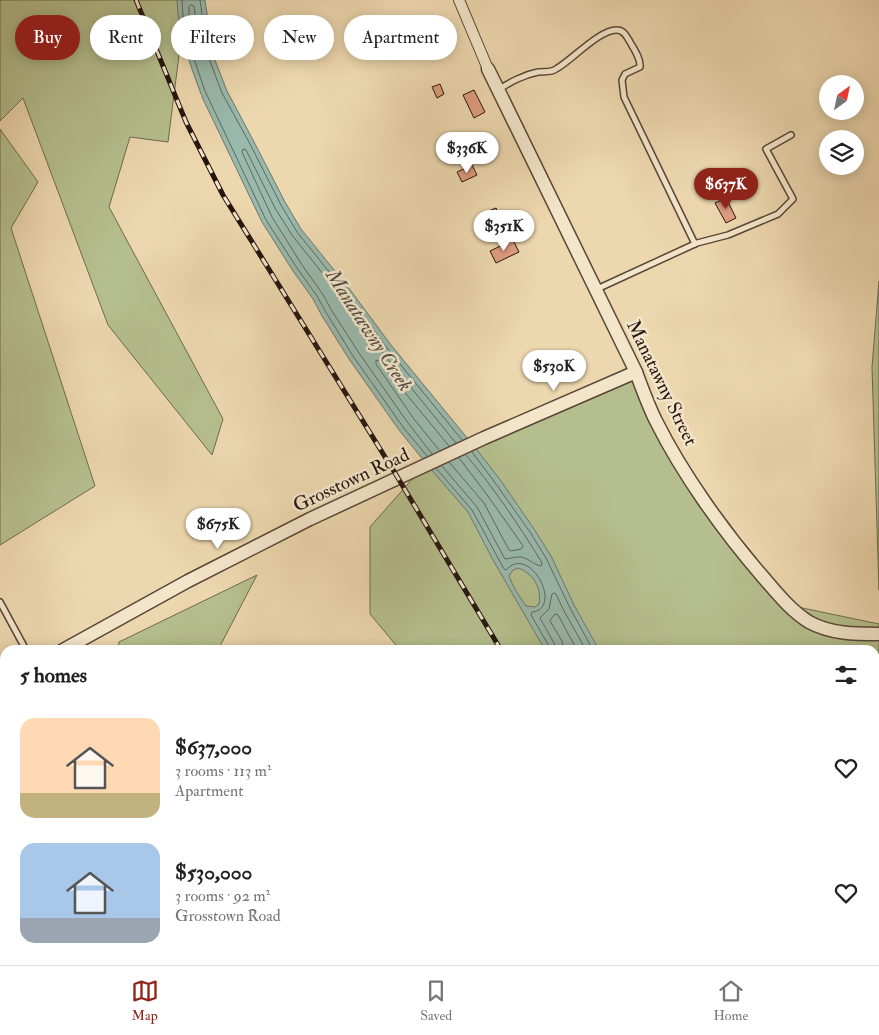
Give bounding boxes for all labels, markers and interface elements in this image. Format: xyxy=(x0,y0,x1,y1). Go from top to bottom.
chip: Buy xyxy=(15,15,80,60)
chip: Rent xyxy=(90,15,161,60)
chip: Filters xyxy=(171,15,254,60)
chip: New xyxy=(264,15,334,60)
chip: Apartment xyxy=(344,15,457,60)
north arrow xyxy=(819,75,864,120)
map controls xyxy=(819,75,864,175)
button: layers xyxy=(819,130,864,175)
pin: $336K xyxy=(432,132,502,174)
text: $336K xyxy=(447,138,487,158)
pin: $637K xyxy=(691,168,761,210)
text: $637K xyxy=(705,174,747,194)
pin: $351K xyxy=(469,210,539,252)
text: $351K xyxy=(484,216,524,236)
water label: Manatawny Creek xyxy=(320,263,418,396)
street label: Manatawny Street xyxy=(621,316,703,450)
pin: $530K xyxy=(519,350,589,392)
text: $530K xyxy=(533,356,575,376)
street label: Grosstown Road xyxy=(289,442,414,517)
pin: $675K xyxy=(183,508,253,550)
text: $675K xyxy=(197,514,239,534)
icon: filters xyxy=(832,661,860,689)
text: 5 homes xyxy=(20,662,87,689)
text: $637,000 xyxy=(175,734,252,761)
icon: home xyxy=(60,738,120,798)
icon: heart xyxy=(832,754,860,782)
text: 3 rooms · 113 m² xyxy=(175,761,271,781)
text: Apartment xyxy=(175,781,243,801)
text: $530,000 xyxy=(175,859,252,886)
icon: home xyxy=(60,863,120,923)
icon: heart xyxy=(832,879,860,907)
text: 3 rooms · 92 m² xyxy=(175,886,270,906)
text: Grosstown Road xyxy=(175,906,281,926)
tab: Map xyxy=(131,977,159,1024)
tab: Saved xyxy=(420,977,452,1024)
tab: Home xyxy=(714,977,748,1024)

